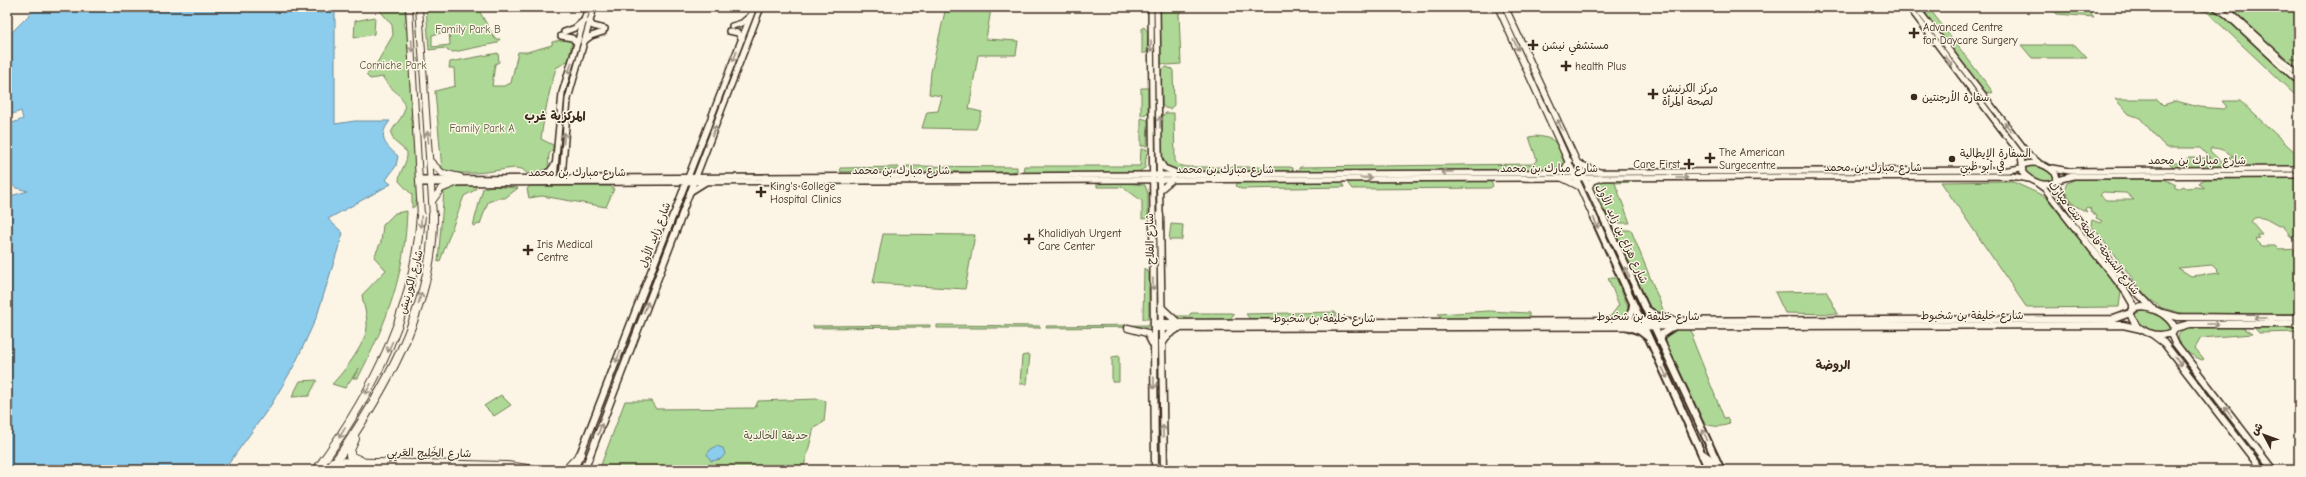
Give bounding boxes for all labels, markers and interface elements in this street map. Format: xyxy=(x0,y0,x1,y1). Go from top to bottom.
place label: Advanced Centre for Daycare Surgery xyxy=(1922,21,2018,47)
park label: Family Park B xyxy=(435,23,501,36)
marker: Advanced Centre for Daycare Surgery xyxy=(1908,27,1920,39)
one-way arrow xyxy=(408,39,415,52)
one-way arrow xyxy=(1147,39,1155,52)
one-way arrow xyxy=(1513,39,1520,51)
marker: مستشفي نيشن xyxy=(1527,39,1539,51)
place label: مستشفي نيشن xyxy=(1542,39,1609,56)
one-way arrow xyxy=(731,50,738,62)
one-way arrow xyxy=(1945,55,1954,66)
park label: Corniche Park xyxy=(360,59,427,72)
marker: health Plus xyxy=(1560,60,1572,72)
place label: health Plus xyxy=(1575,60,1626,73)
one-way arrow xyxy=(566,61,573,74)
place label: مركز الكرنيش لصحة المرأة xyxy=(1662,82,1718,108)
marker: مركز الكرنيش لصحة المرأة xyxy=(1647,88,1659,100)
place label: سفارة الأرجنتين xyxy=(1922,90,1989,104)
marker: سفارة الأرجنتين xyxy=(1909,92,1919,102)
district label: المركزية غرب xyxy=(524,109,586,123)
one-way arrow xyxy=(1156,116,1164,129)
one-way arrow xyxy=(1555,119,1563,131)
park label: Family Park A xyxy=(449,122,515,135)
one-way arrow xyxy=(2003,122,2012,133)
one-way arrow xyxy=(710,126,718,138)
one-way arrow xyxy=(424,130,432,143)
one-way arrow xyxy=(561,132,568,145)
place label: The American Surgecentre xyxy=(1719,146,1785,172)
place label: السفارة الإيطالية في أبو ظبي xyxy=(1960,147,2031,177)
marker: The American Surgecentre xyxy=(1704,152,1716,164)
marker: السفارة الإيطالية في أبو ظبي xyxy=(1947,154,1957,164)
street label: شارع مبارك بن محمد xyxy=(2148,154,2246,169)
place label: Care First xyxy=(1633,158,1681,171)
marker: Care First xyxy=(1683,158,1695,170)
street label: شارع مبارك بن محمد xyxy=(1824,161,1922,176)
street label: شارع مبارك بن محمد xyxy=(1500,162,1598,177)
street label: شارع مبارك بن محمد xyxy=(1176,163,1274,178)
street label: شارع مبارك بن محمد xyxy=(852,164,950,179)
street label: شارع مبارك بن محمد xyxy=(528,166,626,181)
one-way arrow xyxy=(1441,168,1454,176)
one-way arrow xyxy=(1359,174,1372,182)
one-way arrow xyxy=(1675,174,1688,181)
street label: شارع الشيخة فاطمة بنت مبارك xyxy=(2044,179,2142,299)
place label: King's College Hospital Clinics xyxy=(770,180,842,206)
street label: شارع هزاع بن زايد الأول xyxy=(1591,182,1652,287)
marker: King's College Hospital Clinics xyxy=(755,186,767,198)
street label: شارع زايد الأول xyxy=(636,200,675,270)
street label: شارع الفلاح xyxy=(1143,213,1159,265)
one-way arrow xyxy=(418,215,425,228)
one-way arrow xyxy=(1593,216,1600,228)
place label: Khalidiyah Urgent Care Center xyxy=(1038,227,1122,253)
marker: Khalidiyah Urgent Care Center xyxy=(1023,233,1035,245)
place label: Iris Medical Centre xyxy=(537,238,593,264)
marker: Iris Medical Centre xyxy=(522,244,534,256)
street label: شارع الكورنيش xyxy=(396,248,428,316)
one-way arrow xyxy=(1623,267,1631,279)
one-way arrow xyxy=(1149,277,1157,290)
one-way arrow xyxy=(417,291,424,304)
one-way arrow xyxy=(642,302,650,314)
street label: شارع خليفة بن شخبوط xyxy=(1920,309,2024,324)
street label: شارع خليفة بن شخبوط xyxy=(1596,310,1700,325)
street label: شارع خليفة بن شخبوط xyxy=(1272,312,1376,327)
one-way arrow xyxy=(2254,314,2267,322)
one-way arrow xyxy=(2206,320,2219,328)
one-way arrow xyxy=(386,341,393,353)
one-way arrow xyxy=(613,351,621,363)
one-way arrow xyxy=(2174,356,2183,367)
district label: الروضة xyxy=(1816,358,1850,372)
one-way arrow xyxy=(1662,367,1669,379)
one-way arrow xyxy=(1150,376,1158,389)
one-way arrow xyxy=(364,383,372,395)
one-way arrow xyxy=(2224,407,2233,418)
north arrow xyxy=(2244,415,2284,455)
text: ش xyxy=(2248,420,2266,438)
one-way arrow xyxy=(596,423,604,435)
one-way arrow xyxy=(1159,425,1167,438)
one-way arrow xyxy=(338,427,346,439)
park label: حديقة الخالدية xyxy=(744,429,808,442)
one-way arrow xyxy=(1701,429,1708,441)
street label: شارع الخَلِيج العَربِي xyxy=(387,445,471,464)

